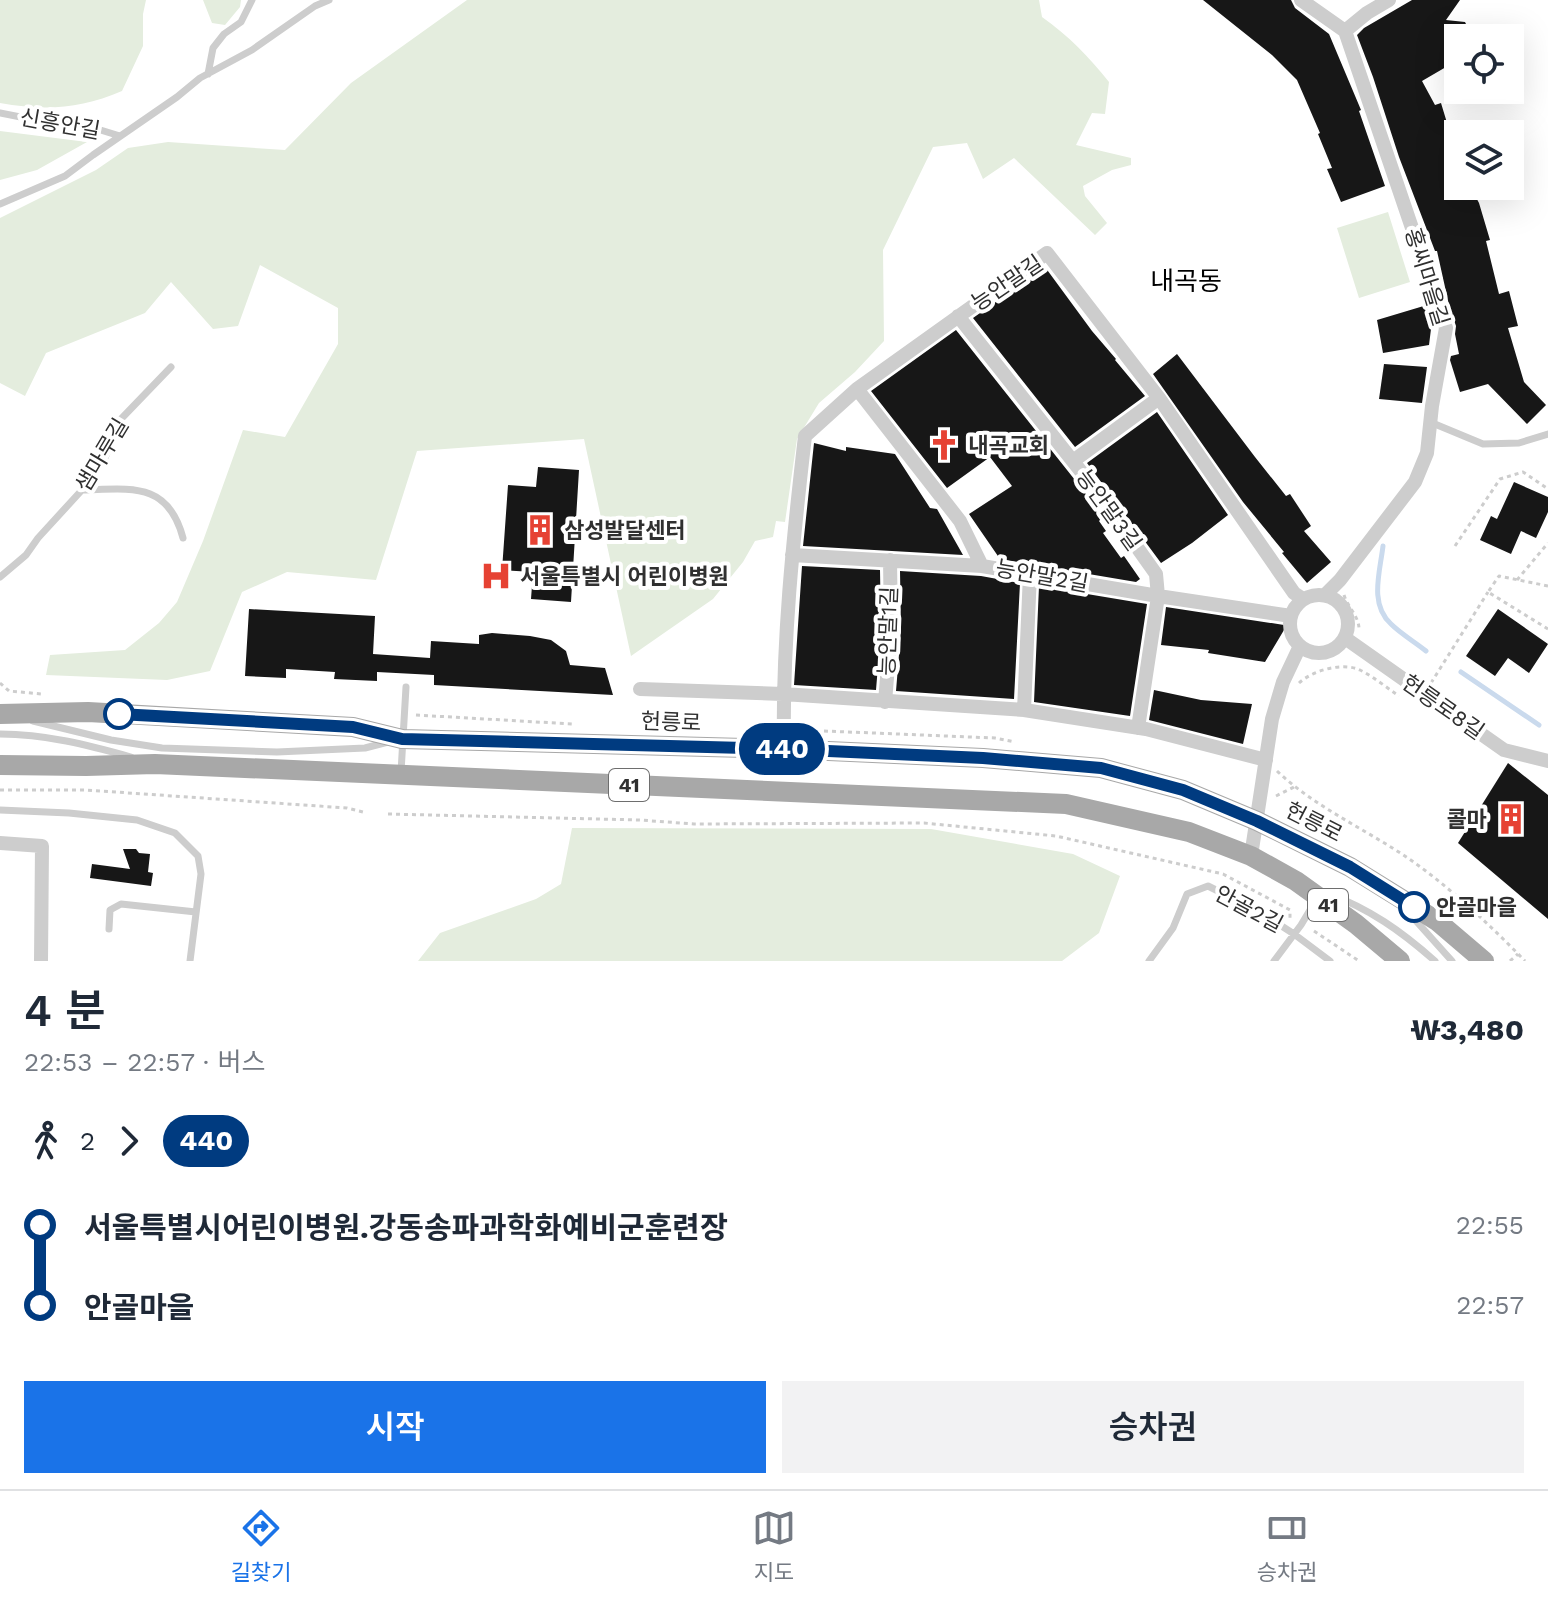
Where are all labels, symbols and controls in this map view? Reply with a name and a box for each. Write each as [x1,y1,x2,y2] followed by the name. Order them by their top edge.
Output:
[1444,24,1524,200] map controls
[1444,24,1524,104] button: locate
[18,105,102,143] street label: 신흥안길
[1444,120,1524,200] button: layers
[1400,225,1454,329] street label: 홍씨마을길
[966,250,1048,316] street label: 능안말길
[1150,266,1222,296] district label: 내곡동
[70,414,134,496] street label: 샘마루길
[927,428,961,462] church icon: 내곡교회
[968,433,1049,458] place label: 내곡교회
[1071,465,1147,555] street label: 능안말3길
[523,513,557,547] building icon: 삼성발달센터
[564,518,685,543] place label: 삼성발달센터
[994,556,1090,596] street label: 능안말2길
[479,559,513,593] hospital icon: 서울특별시 어린이병원
[520,564,729,589] place label: 서울특별시 어린이병원
[874,586,902,676] street label: 능안말1길
[1397,670,1489,744] street label: 헌릉로8길
[104,699,134,729] unlabelled marker
[640,708,702,736] street label: 헌릉로
[736,723,828,775] line badge: 440
[755,732,809,765] text: 440
[609,769,649,801] road number: 41
[1281,797,1347,847] street label: 헌릉로
[1494,802,1528,836] building icon: 콜마
[1447,807,1487,832] place label: 콜마
[1211,881,1287,937] street label: 안골2길
[1308,889,1348,921] road number: 41
[1399,892,1429,922] marker: 안골마을
[1436,895,1517,920] place label: 안골마을
[24,985,106,1037] text: 4 분
[1410,1012,1524,1047] text: ₩3,480
[24,1047,266,1077] text: 22:53 – 22:57 · 버스
[24,1119,68,1163] icon: walk
[107,1119,151,1163] icon: forward
[179,1124,233,1157] text: 440
[80,1126,95,1156] text: 2
[84,1210,728,1245] text: 서울특별시어린이병원.강동송파과학화예비군훈련장
[1456,1210,1524,1240] text: 22:55
[84,1290,194,1325] text: 안골마을
[1456,1290,1524,1320] text: 22:57
[24,1381,766,1473] button: 시작
[782,1381,1524,1473] button: 승차권
[230,1506,291,1586] tab: 길찾기
[752,1506,796,1586] tab: 지도
[1257,1506,1318,1586] tab: 승차권

